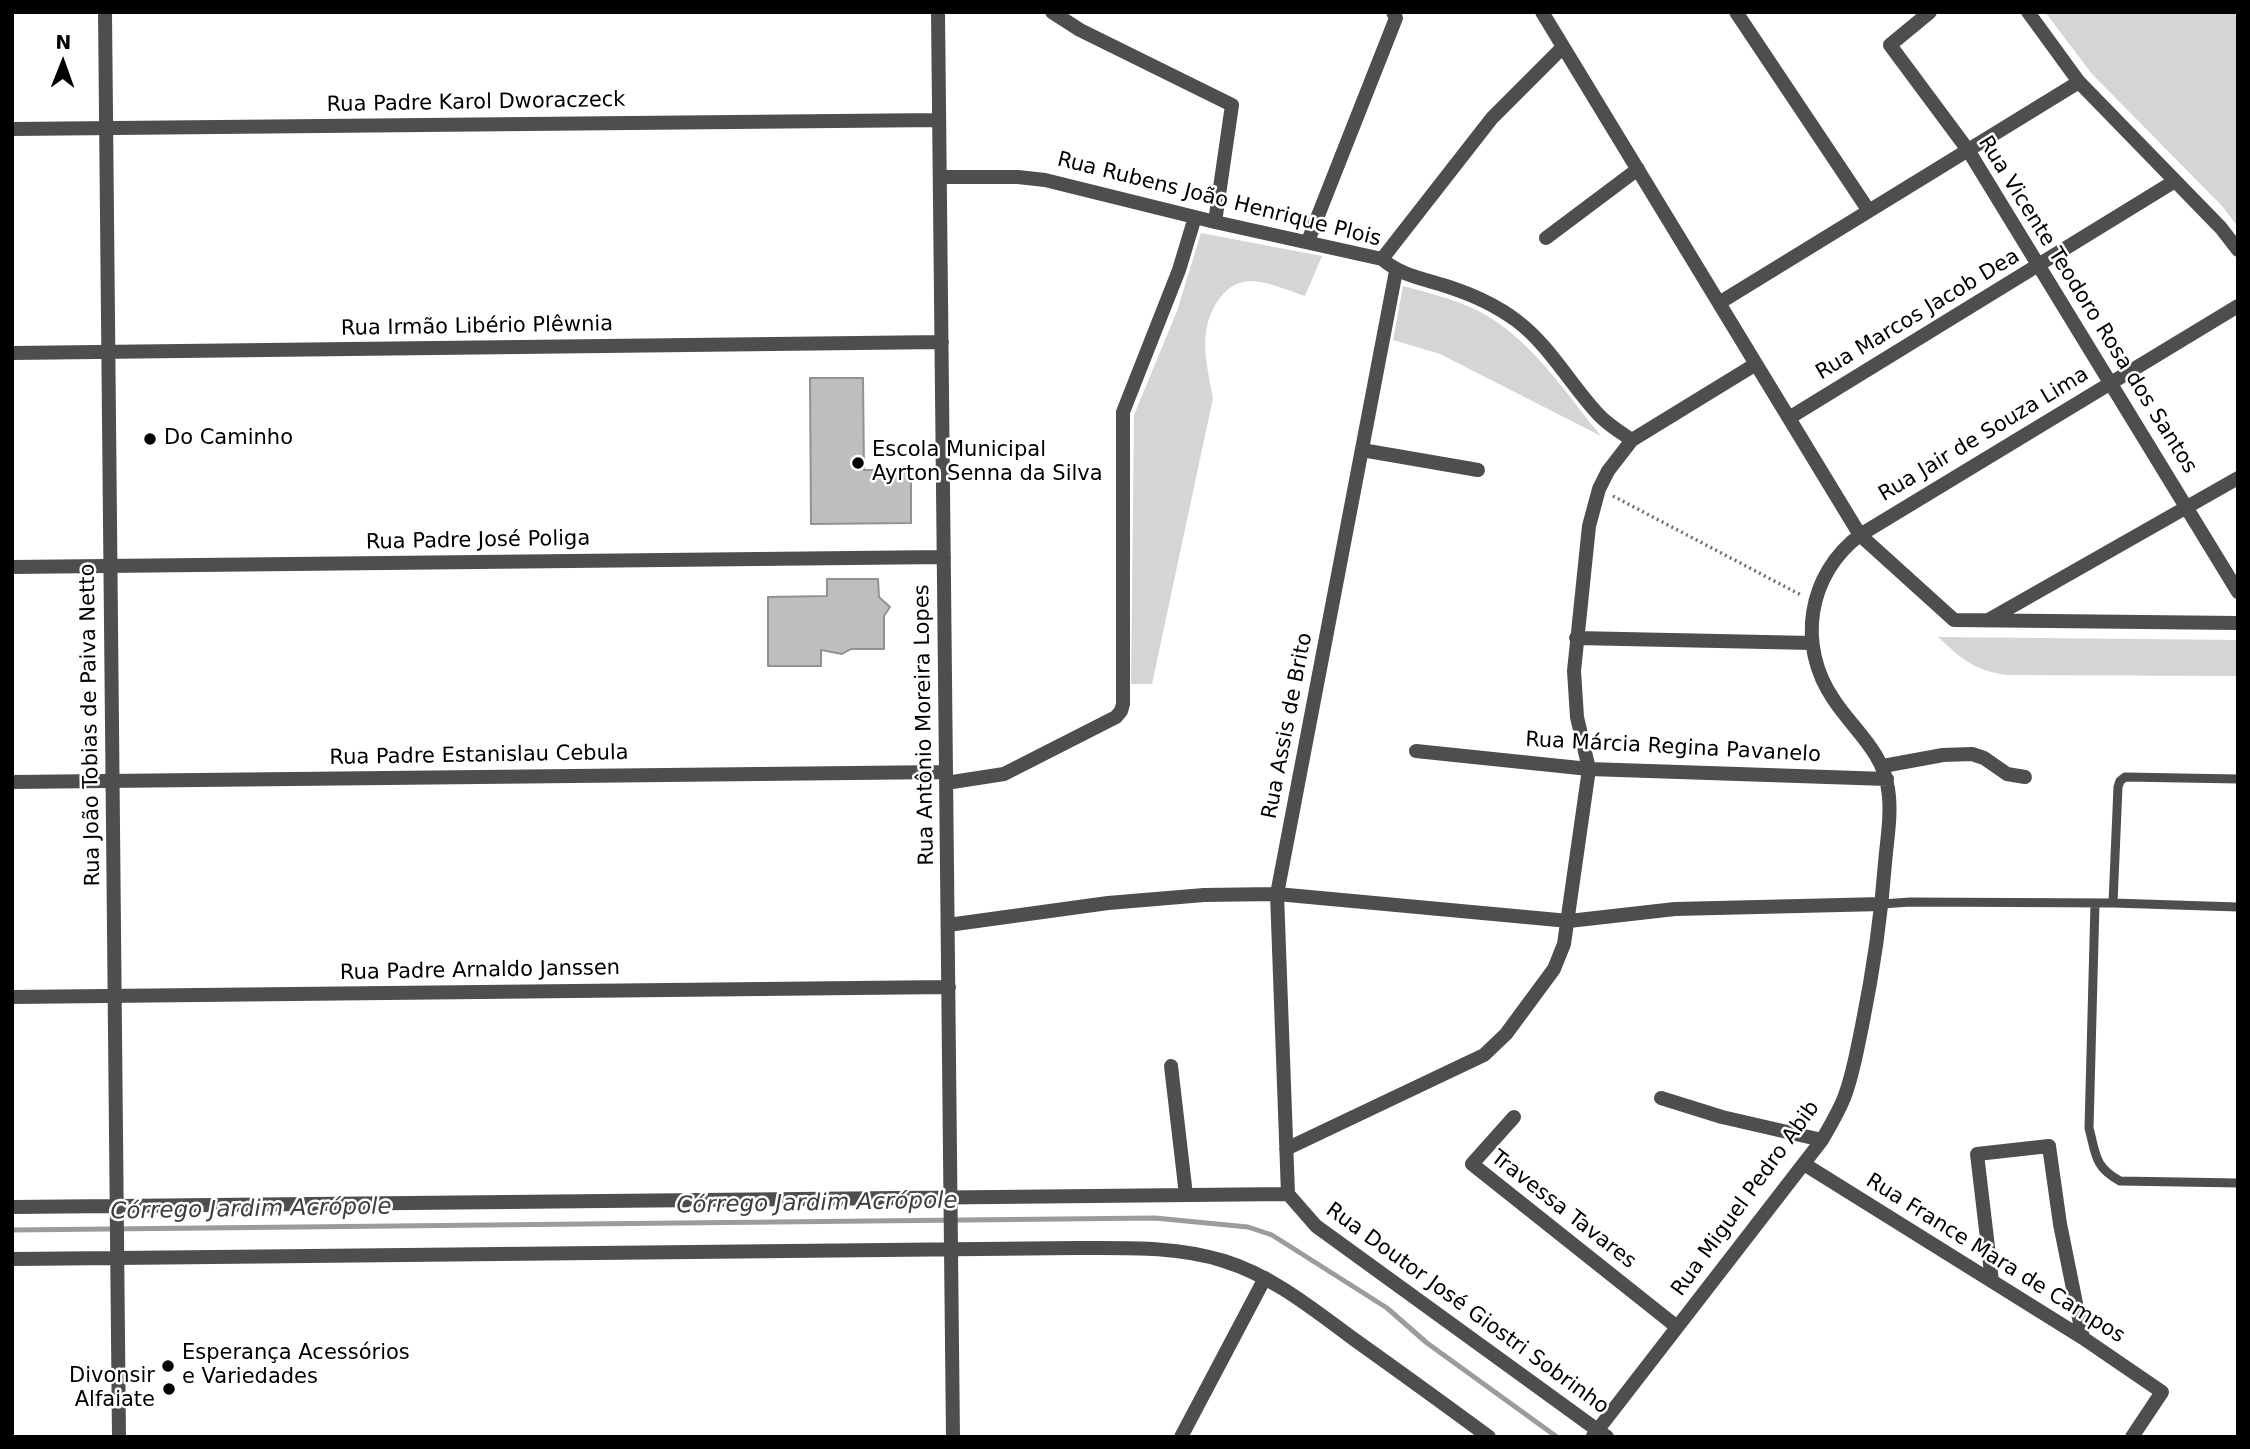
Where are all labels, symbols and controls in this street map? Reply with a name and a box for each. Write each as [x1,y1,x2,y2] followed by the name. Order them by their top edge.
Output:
[28,28,98,98] north arrow
[55,31,72,53] text: N
[326,88,626,118] street label: Rua Padre Karol Dworaczeck
[1972,132,2202,478] street label: Rua Vicente Teodoro Rosa dos Santos
[1054,148,1384,252] street label: Rua Rubens João Henrique Plois
[1812,244,2024,386] street label: Rua Marcos Jacob Dea
[341,312,613,342] street label: Rua Irmão Libério Plêwnia
[1874,362,2094,508] street label: Rua Jair de Souza Lima
[164,426,293,452] place label: Do Caminho
[142,431,158,447] marker: Do Caminho
[872,438,1103,488] place label: Escola Municipal Ayrton Senna da Silva
[850,455,866,471] marker: Escola Municipal Ayrton Senna da Silva
[366,526,590,556] street label: Rua Padre José Poliga
[76,563,106,887] street label: Rua João Tobias de Paiva Netto
[910,584,940,866] street label: Rua Antônio Moreira Lopes
[1258,631,1318,821] street label: Rua Assis de Brito
[1525,728,1821,768] street label: Rua Márcia Regina Pavanelo
[329,741,629,771] street label: Rua Padre Estanislau Cebula
[340,956,620,986] street label: Rua Padre Arnaldo Janssen
[1667,1096,1825,1302] street label: Rua Miguel Pedro Abib
[1485,1145,1641,1275] street label: Travessa Tavares
[1861,1169,2129,1349] street label: Rua France Mara de Campos
[676,1188,958,1220] water label: Córrego Jardim Acrópole
[110,1194,392,1226] water label: Córrego Jardim Acrópole
[1321,1198,1613,1420] street label: Rua Doutor José Giostri Sobrinho
[182,1341,410,1391] place label: Esperança Acessórios e Variedades
[160,1358,176,1374] marker: Esperança Acessórios e Variedades
[69,1364,155,1414] place label: Divonsir Alfaiate
[161,1381,177,1397] marker: Divonsir Alfaiate

